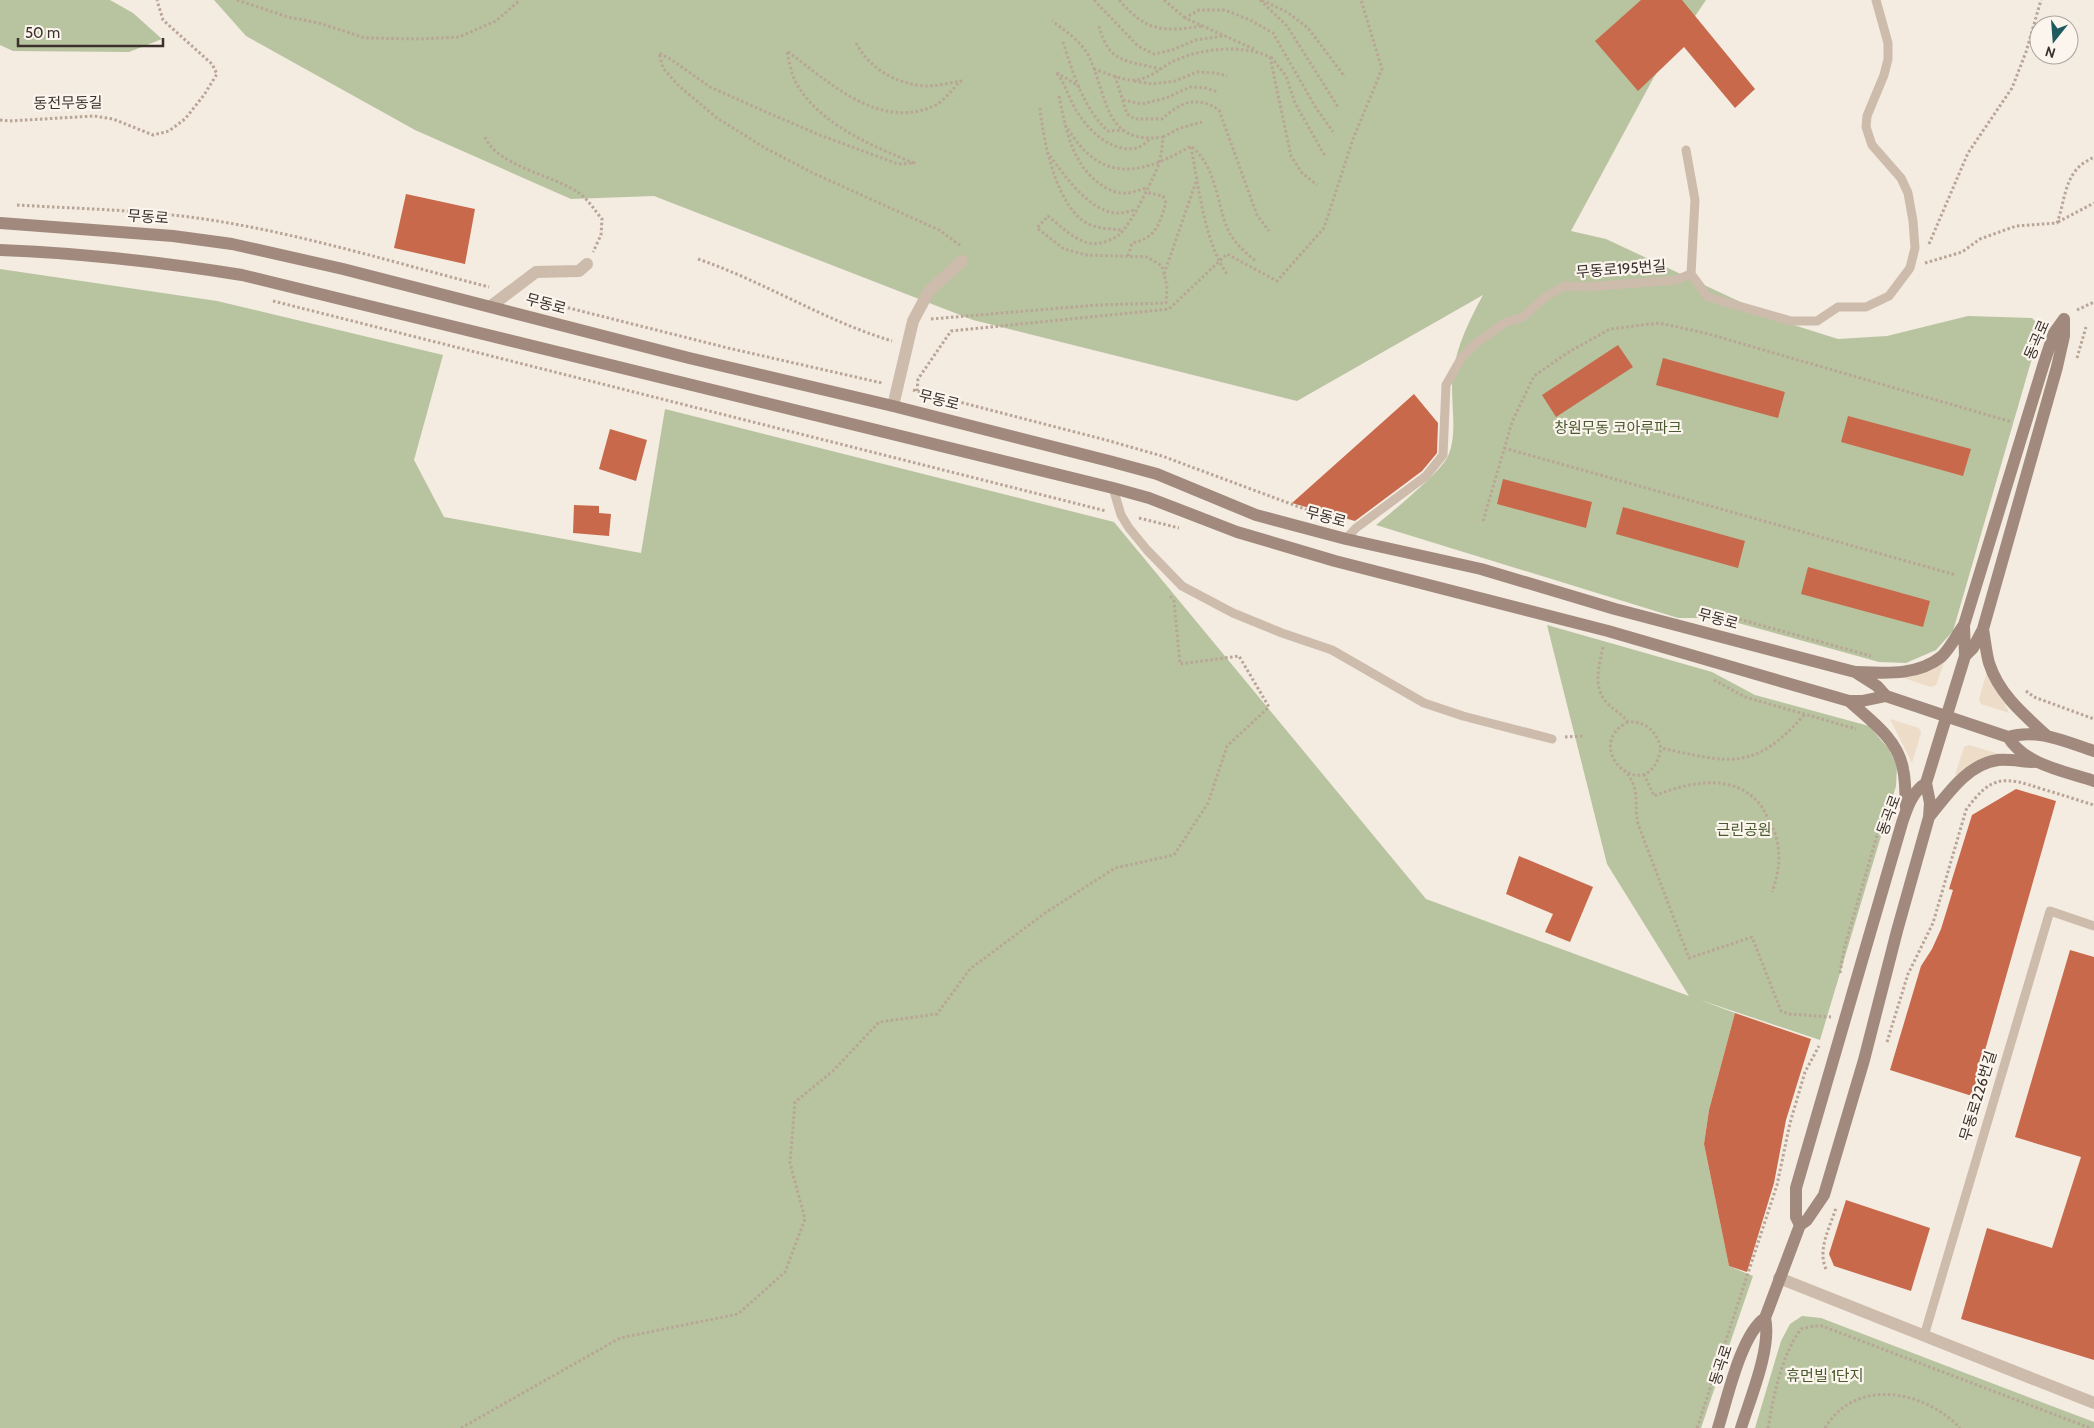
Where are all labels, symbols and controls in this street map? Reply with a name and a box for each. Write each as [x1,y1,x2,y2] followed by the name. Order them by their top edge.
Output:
[18,15,162,47] scale bar
[2029,15,2079,65] north arrow
[25,24,60,42] text: 50 m
[2043,42,2058,62] text: N
[33,93,103,113] street label: 동전무동길
[127,207,169,227] street label: 무동로
[1575,257,1667,281] street label: 무동로195번길
[524,290,568,318] street label: 무동로
[2021,317,2053,363] street label: 동곡로
[917,386,961,414] street label: 무동로
[1554,419,1682,437] park label: 창원무동 코아루파크
[1304,503,1348,531] street label: 무동로
[1696,605,1740,633] street label: 무동로
[1873,792,1905,838] street label: 동곡로
[1716,821,1772,839] park label: 근린공원
[1956,1049,2000,1143] street label: 무동로226번길
[1706,1343,1736,1387] street label: 동곡로
[1786,1367,1864,1385] park label: 휴먼빌 1단지

